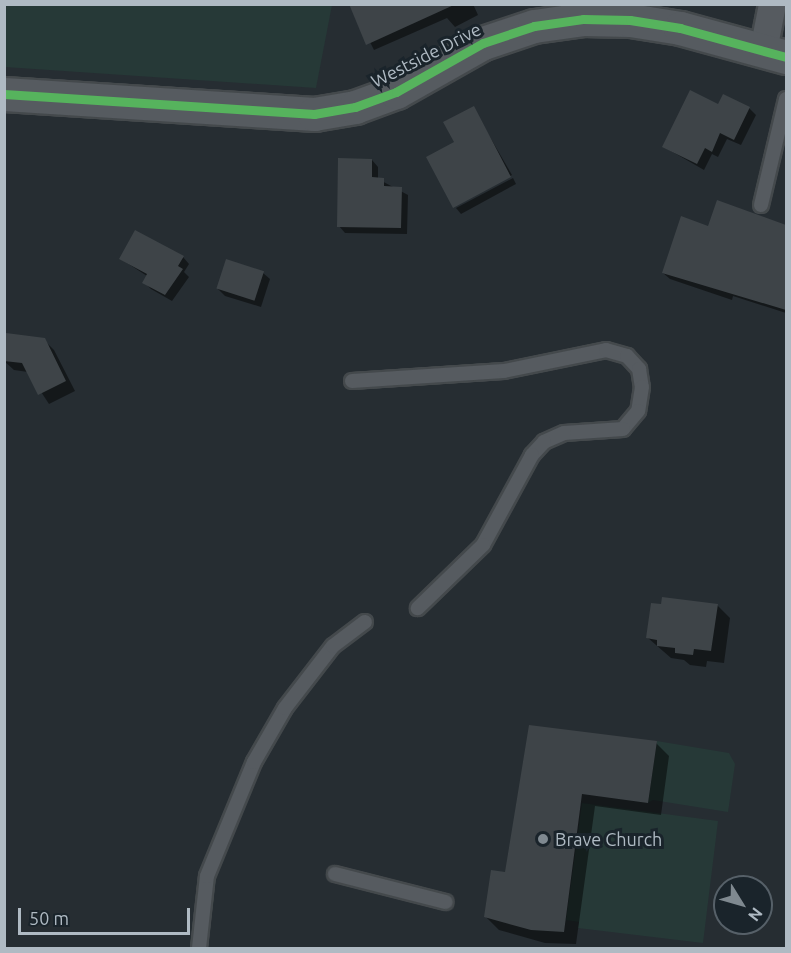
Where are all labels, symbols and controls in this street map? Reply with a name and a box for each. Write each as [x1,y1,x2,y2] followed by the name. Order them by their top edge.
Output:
[367,18,485,92] street label: Westside Drive
[555,828,662,850] place label: Brave Church
[536,832,550,846] marker: Brave Church
[713,875,773,935] north arrow
[21,896,194,934] scale bar
[745,904,767,925] text: N
[29,908,69,928] text: 50 m

